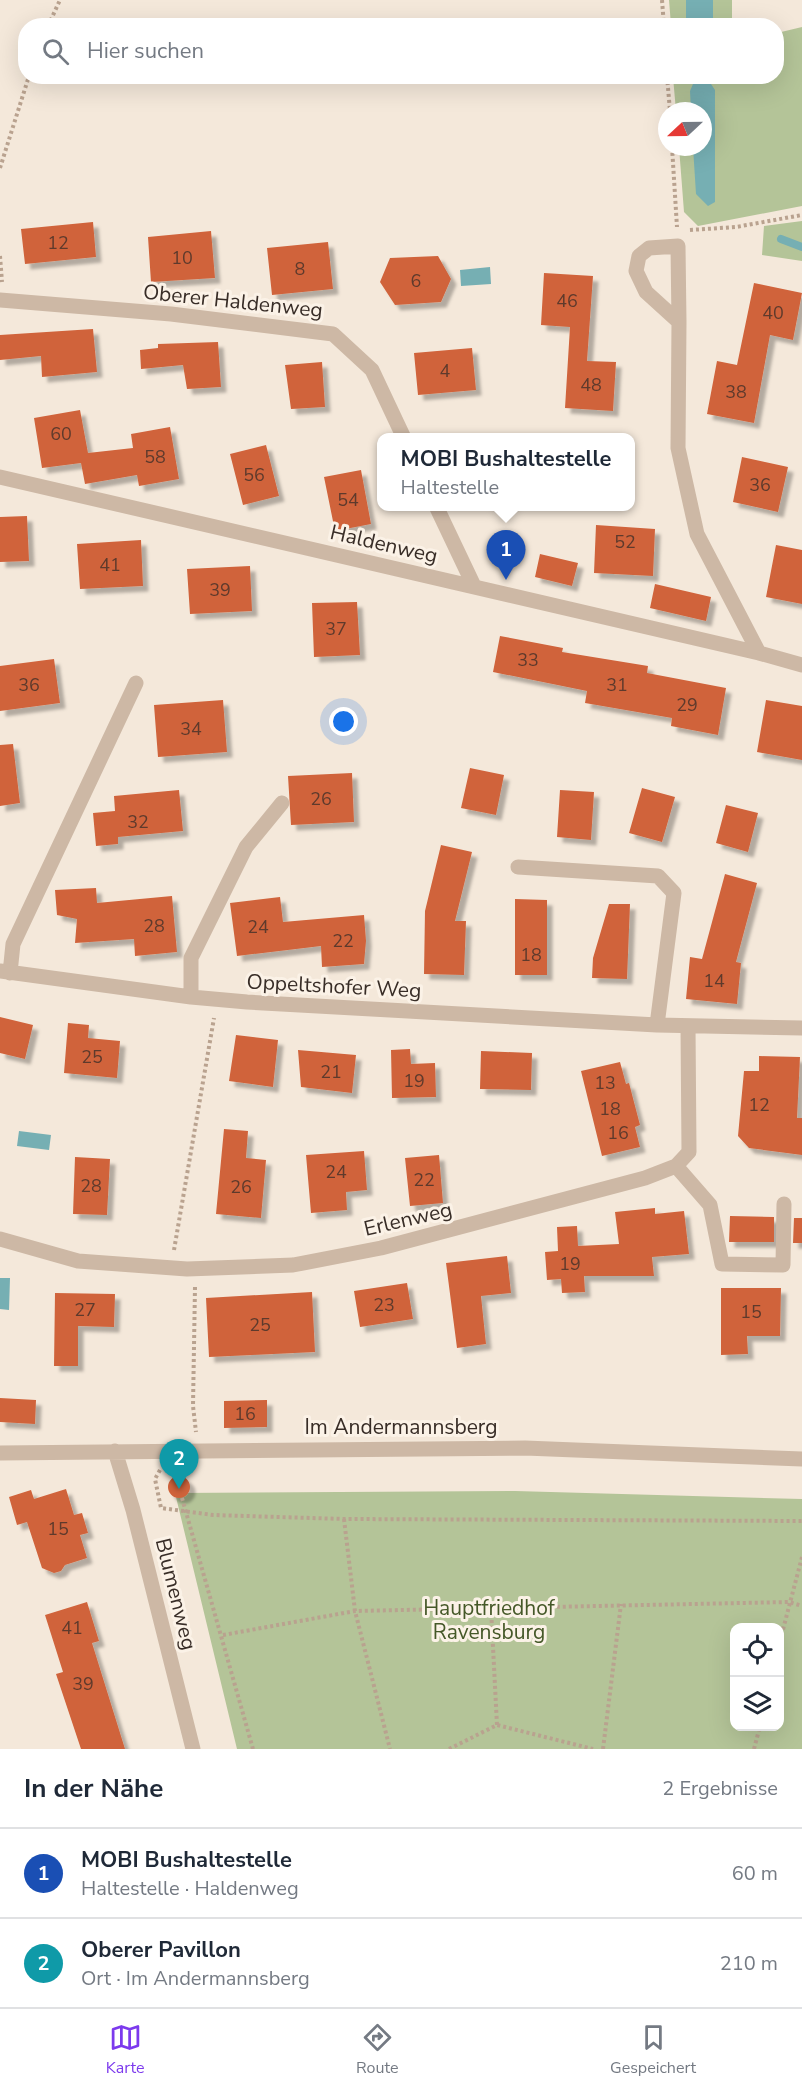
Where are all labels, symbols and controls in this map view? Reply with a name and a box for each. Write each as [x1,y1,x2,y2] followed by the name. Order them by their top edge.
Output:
[18,18,784,84] search box
[39,35,72,68] icon: search
[87,36,204,66] text: Hier suchen
[658,102,712,156] north arrow
[47,231,69,255] house number: 12
[171,246,193,270] house number: 10
[295,257,305,281] house number: 8
[411,269,421,293] house number: 6
[142,278,324,324] street label: Oberer Haldenweg
[556,289,578,313] house number: 46
[762,301,784,325] house number: 40
[440,359,451,383] house number: 4
[580,373,602,397] house number: 48
[725,380,747,404] house number: 38
[50,422,72,446] house number: 60
[377,433,635,511] popup
[401,444,611,474] text: MOBI Bushaltestelle
[144,445,166,469] house number: 58
[243,463,265,487] house number: 56
[749,473,771,497] house number: 36
[401,474,499,501] text: Haltestelle
[337,488,359,512] house number: 54
[328,518,440,570] street label: Haldenweg
[486,530,526,580] pin: 1
[614,530,636,554] house number: 52
[99,553,121,577] house number: 41
[209,578,231,602] house number: 39
[325,617,347,641] house number: 37
[517,648,539,672] house number: 33
[18,673,40,697] house number: 36
[606,673,628,697] house number: 31
[676,693,698,717] house number: 29
[329,707,358,736] your location
[180,717,202,741] house number: 34
[310,787,332,811] house number: 26
[127,810,149,834] house number: 32
[143,914,165,938] house number: 28
[247,915,269,939] house number: 24
[332,929,354,953] house number: 22
[520,943,542,967] house number: 18
[246,967,422,1005] street label: Oppeltshofer Weg
[703,969,725,993] house number: 14
[81,1045,103,1069] house number: 25
[320,1060,342,1084] house number: 21
[403,1069,425,1093] house number: 19
[594,1071,616,1095] house number: 13
[748,1093,770,1117] house number: 12
[599,1097,621,1121] house number: 18
[607,1121,629,1145] house number: 16
[325,1160,347,1184] house number: 24
[413,1168,435,1192] house number: 22
[80,1174,102,1198] house number: 28
[230,1175,252,1199] house number: 26
[361,1195,455,1243] street label: Erlenweg
[559,1252,581,1276] house number: 19
[373,1293,395,1317] house number: 23
[74,1298,96,1322] house number: 27
[740,1300,762,1324] house number: 15
[249,1313,271,1337] house number: 25
[234,1402,256,1426] house number: 16
[304,1413,498,1441] street label: Im Andermannsberg
[160,1440,198,1489] pin: 2
[47,1517,69,1541] house number: 15
[149,1535,203,1653] street label: Blumenweg
[423,1594,556,1646] park label: Hauptfriedhof Ravensburg
[61,1616,83,1640] house number: 41
[730,1623,784,1731] map controls
[730,1623,784,1677] button: locate
[72,1672,94,1696] house number: 39
[730,1677,784,1731] button: layers
[24,1771,163,1806] text: In der Nähe
[662,1775,778,1802] text: 2 Ergebnisse
[81,1845,292,1875] text: MOBI Bushaltestelle
[38,1860,50,1887] text: 1
[732,1860,778,1887] text: 60 m
[81,1875,299,1902] text: Haltestelle · Haldenweg
[81,1935,241,1965] text: Oberer Pavillon
[38,1950,50,1977] text: 2
[720,1950,778,1977] text: 210 m
[81,1965,310,1992] text: Ort · Im Andermannsberg
[106,2021,144,2079] tab: Karte
[356,2021,398,2079] tab: Route
[610,2021,696,2079] tab: Gespeichert

